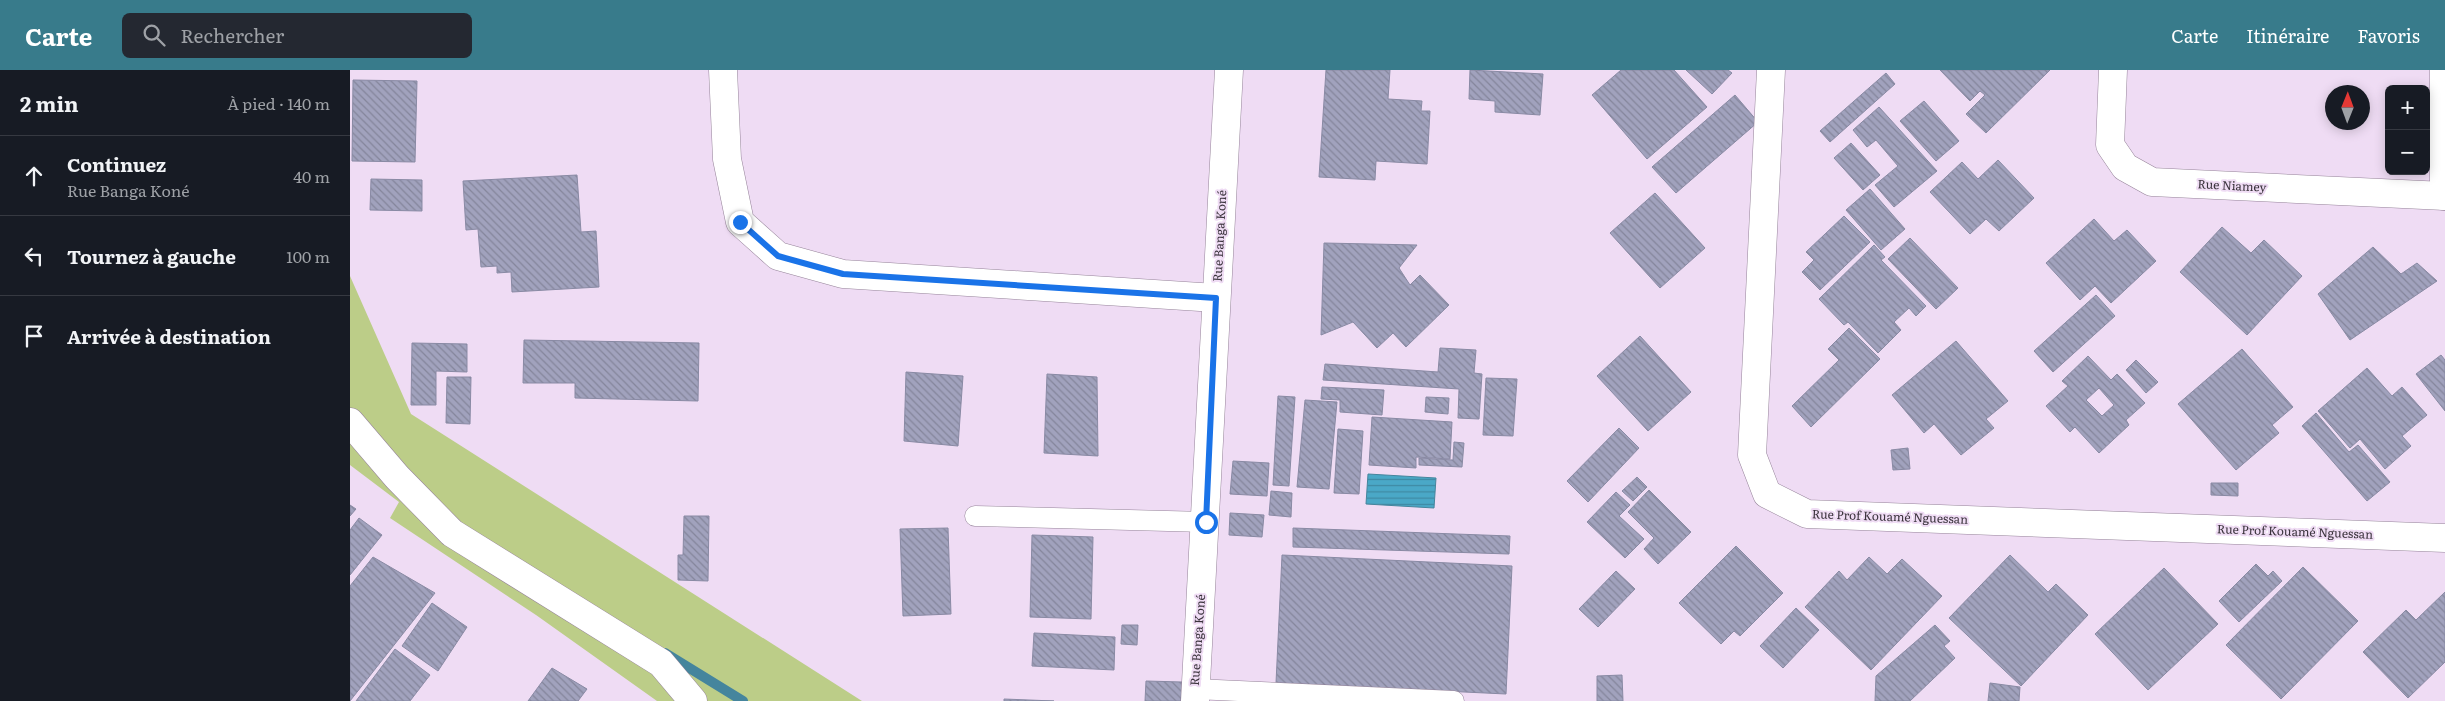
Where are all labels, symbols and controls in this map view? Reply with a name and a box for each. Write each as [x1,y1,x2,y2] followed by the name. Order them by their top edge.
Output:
[122,13,472,58] search box
[25,18,92,53] text: Carte
[140,21,168,49] icon: search
[180,21,284,49] text: Rechercher
[2171,22,2218,49] text: Carte
[2246,22,2329,49] text: Itinéraire
[2357,22,2420,49] text: Favoris
[2325,85,2370,130] north arrow
[2385,85,2430,175] map controls
[2385,85,2430,130] button: +
[20,87,79,118] text: 2 min
[227,91,330,115] text: À pied · 140 m
[2385,130,2430,175] button: −
[67,150,166,178] text: Continuez
[20,162,48,190] icon: ahead
[293,164,330,188] text: 40 m
[2197,174,2267,196] street label: Rue Niamey
[67,178,190,202] text: Rue Banga Koné
[1208,190,1230,282] street label: Rue Banga Koné
[729,211,752,234] route end
[20,242,48,270] icon: left
[67,242,236,270] text: Tournez à gauche
[286,244,330,268] text: 100 m
[20,322,48,350] icon: arrive
[67,322,271,350] text: Arrivée à destination
[1812,504,1968,528] street label: Rue Prof Kouamé Nguessan
[1195,511,1218,534] route start
[2217,519,2373,543] street label: Rue Prof Kouamé Nguessan
[1185,593,1209,686] street label: Rue Banga Koné

